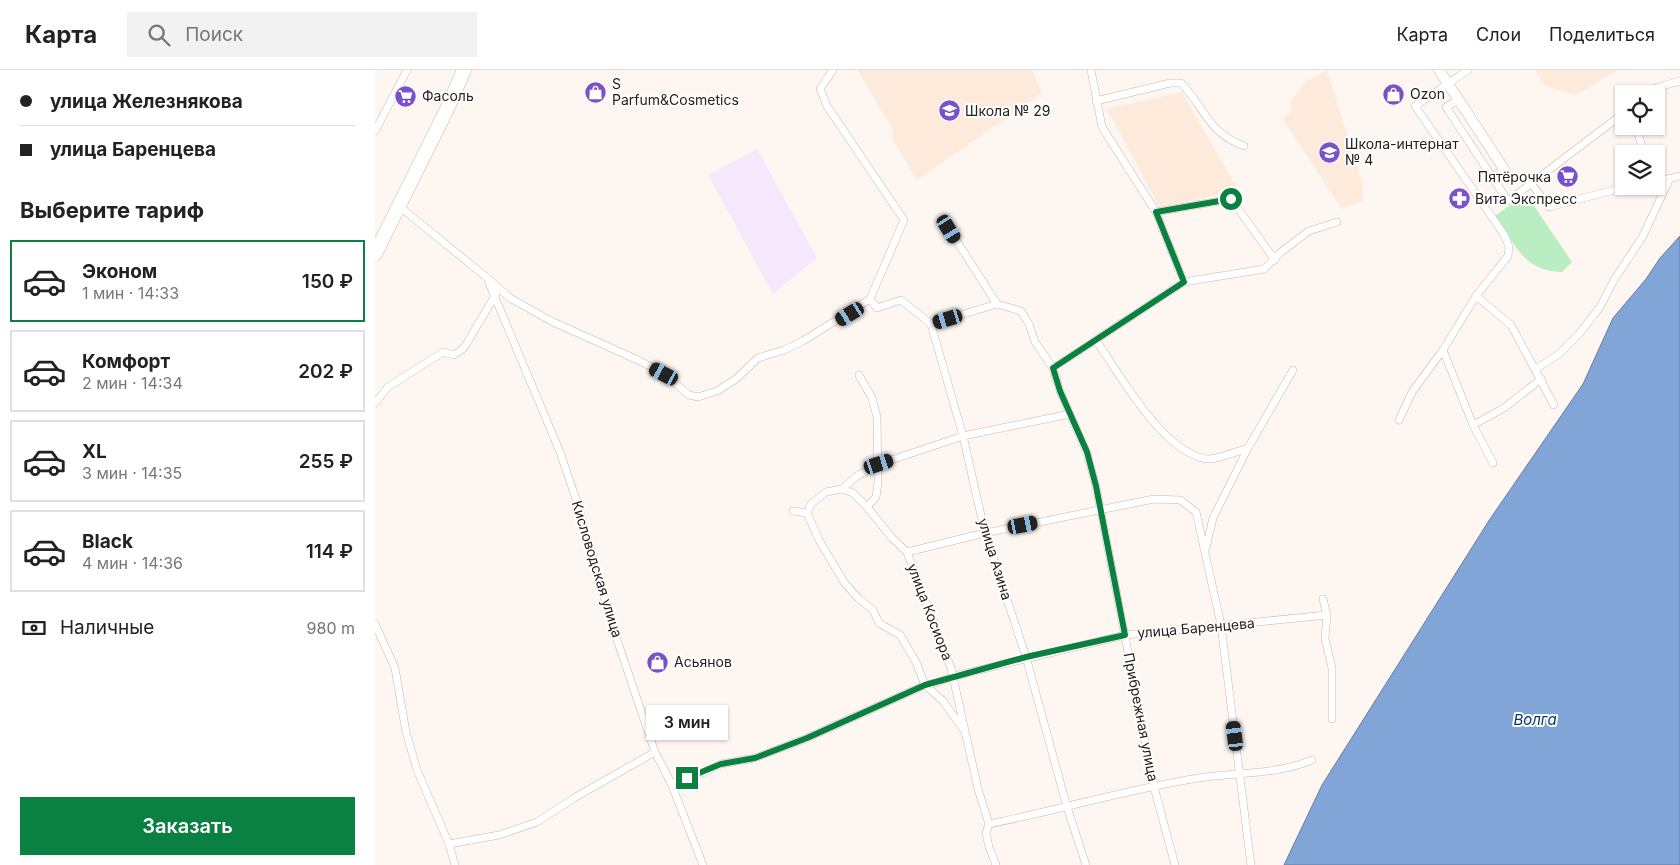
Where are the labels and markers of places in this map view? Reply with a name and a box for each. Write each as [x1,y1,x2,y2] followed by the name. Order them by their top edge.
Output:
[612,75,739,108] place label: S Parfum&Cosmetics
[584,80,608,104] shop icon: S Parfum&Cosmetics
[1382,82,1406,106] shop icon: Ozon
[394,84,418,108] supermarket icon: Фасоль
[1410,85,1445,102] place label: Ozon
[422,87,474,104] place label: Фасоль
[937,99,961,123] school or university icon: Школа № 29
[965,102,1050,119] place label: Школа № 29
[1345,135,1459,168] place label: Школа-интернат № 4
[1317,140,1341,164] school or university icon: Школа-интернат № 4
[1555,165,1579,189] supermarket icon: Пятёрочка
[1478,168,1551,185] place label: Пятёрочка
[1447,187,1471,211] pharmacy icon: Вита Экспресс
[1475,190,1577,207] place label: Вита Экспресс
[646,650,670,674] shop icon: Асьянов
[674,653,732,670] place label: Асьянов

